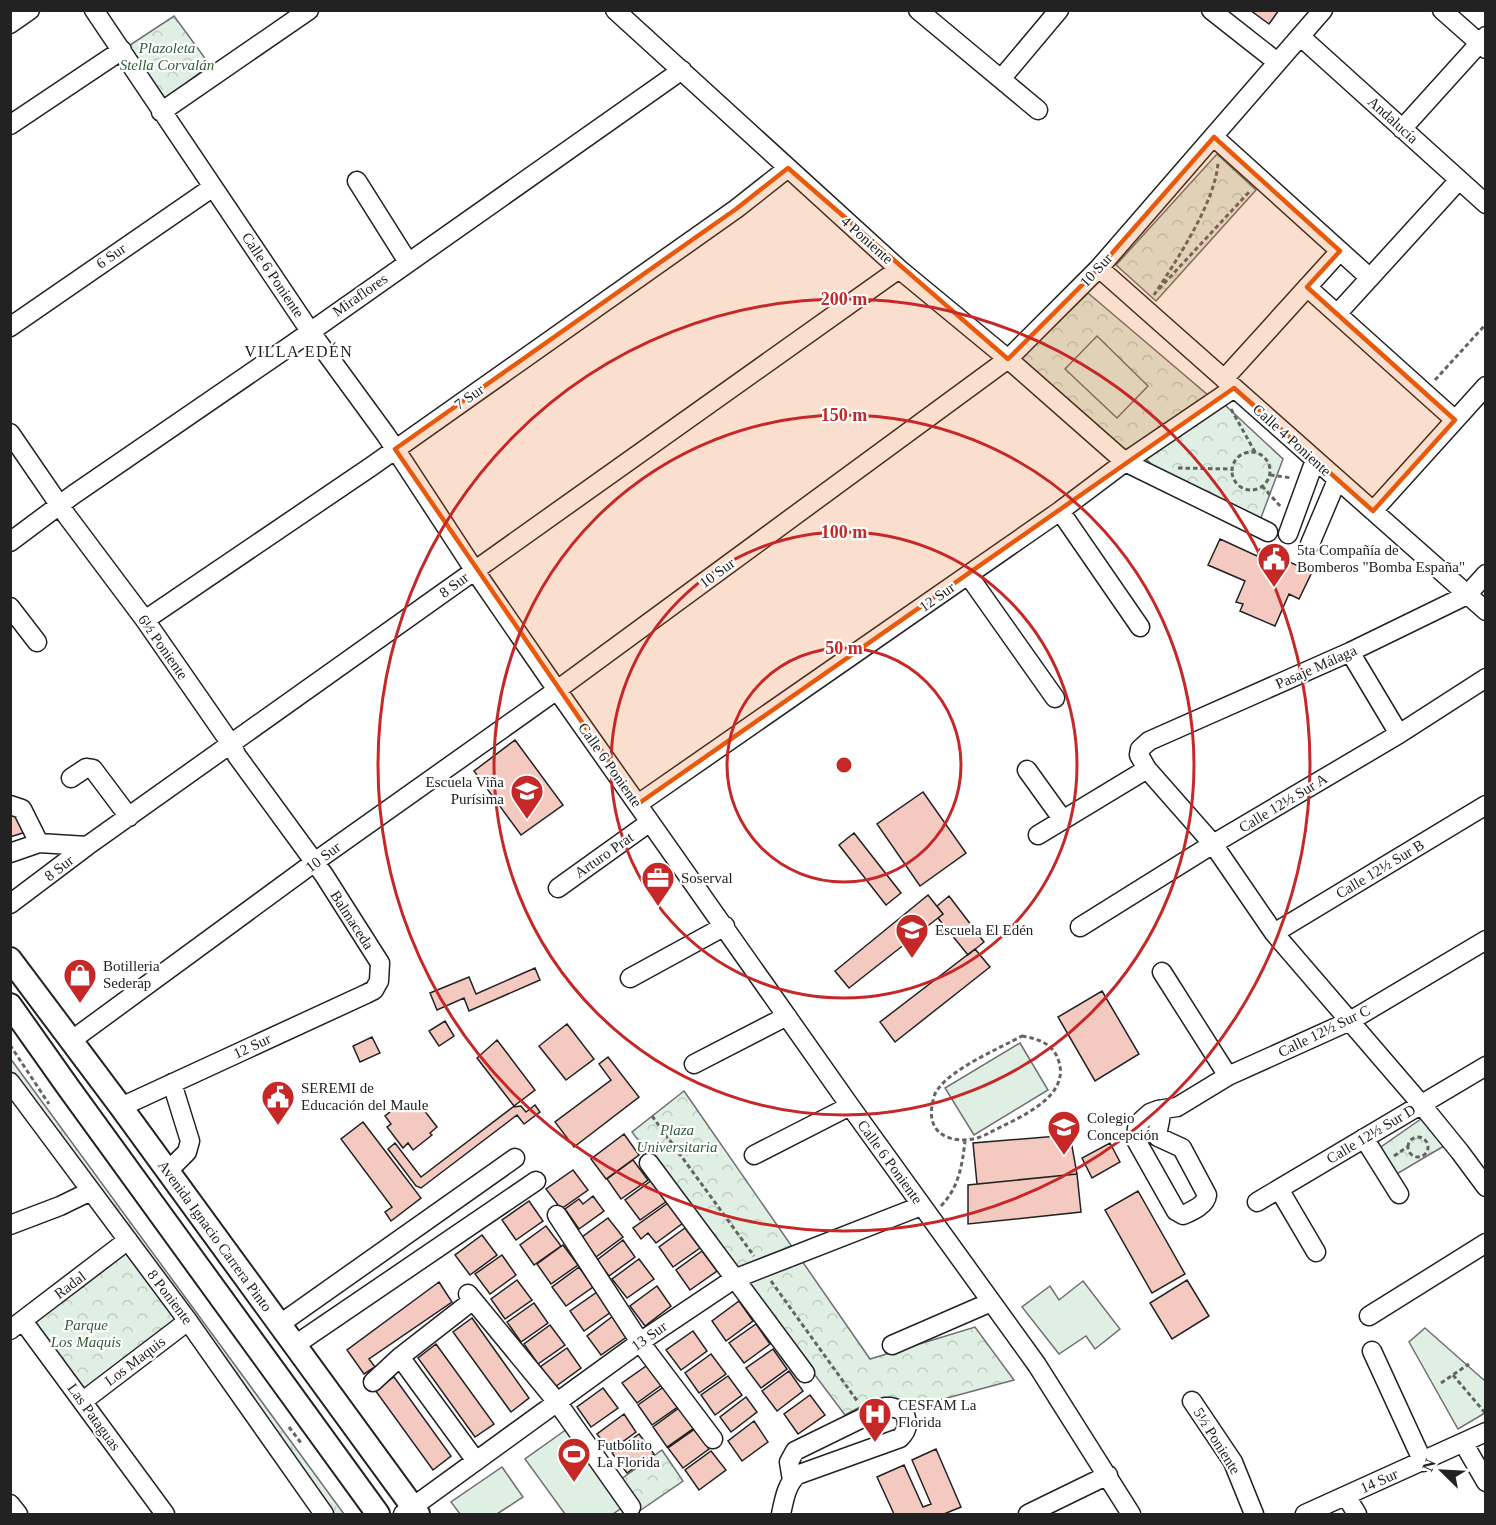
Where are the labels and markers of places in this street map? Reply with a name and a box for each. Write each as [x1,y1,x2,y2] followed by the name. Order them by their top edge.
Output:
[1256,541,1292,588] public building icon: 5ta Compañía de Bomberos "Bomba España"
[1297,542,1465,575] place label: 5ta Compañía de Bomberos "Bomba España"
[834,755,854,775] centre of rings
[509,773,545,820] school or university icon: Escuela Viña Purísima
[426,774,504,807] place label: Escuela Viña Purísima
[640,860,676,907] office icon: Soserval
[681,870,733,886] place label: Soserval
[894,912,930,959] school or university icon: Escuela El Edén
[935,922,1034,938] place label: Escuela El Edén
[62,957,98,1004] shop icon: Botilleria Sederap
[103,958,160,991] place label: Botilleria Sederap
[260,1079,296,1126] public building icon: SEREMI de Educación del Maule
[301,1080,429,1113] place label: SEREMI de Educación del Maule
[1046,1109,1082,1156] school or university icon: Colegio Concepción
[1087,1110,1159,1143] place label: Colegio Concepción
[857,1396,893,1443] hospital icon: CESFAM La Florida
[898,1397,977,1430] place label: CESFAM La Florida
[556,1436,592,1483] sports icon: Futbolito La Florida
[597,1437,660,1470] place label: Futbolito La Florida

